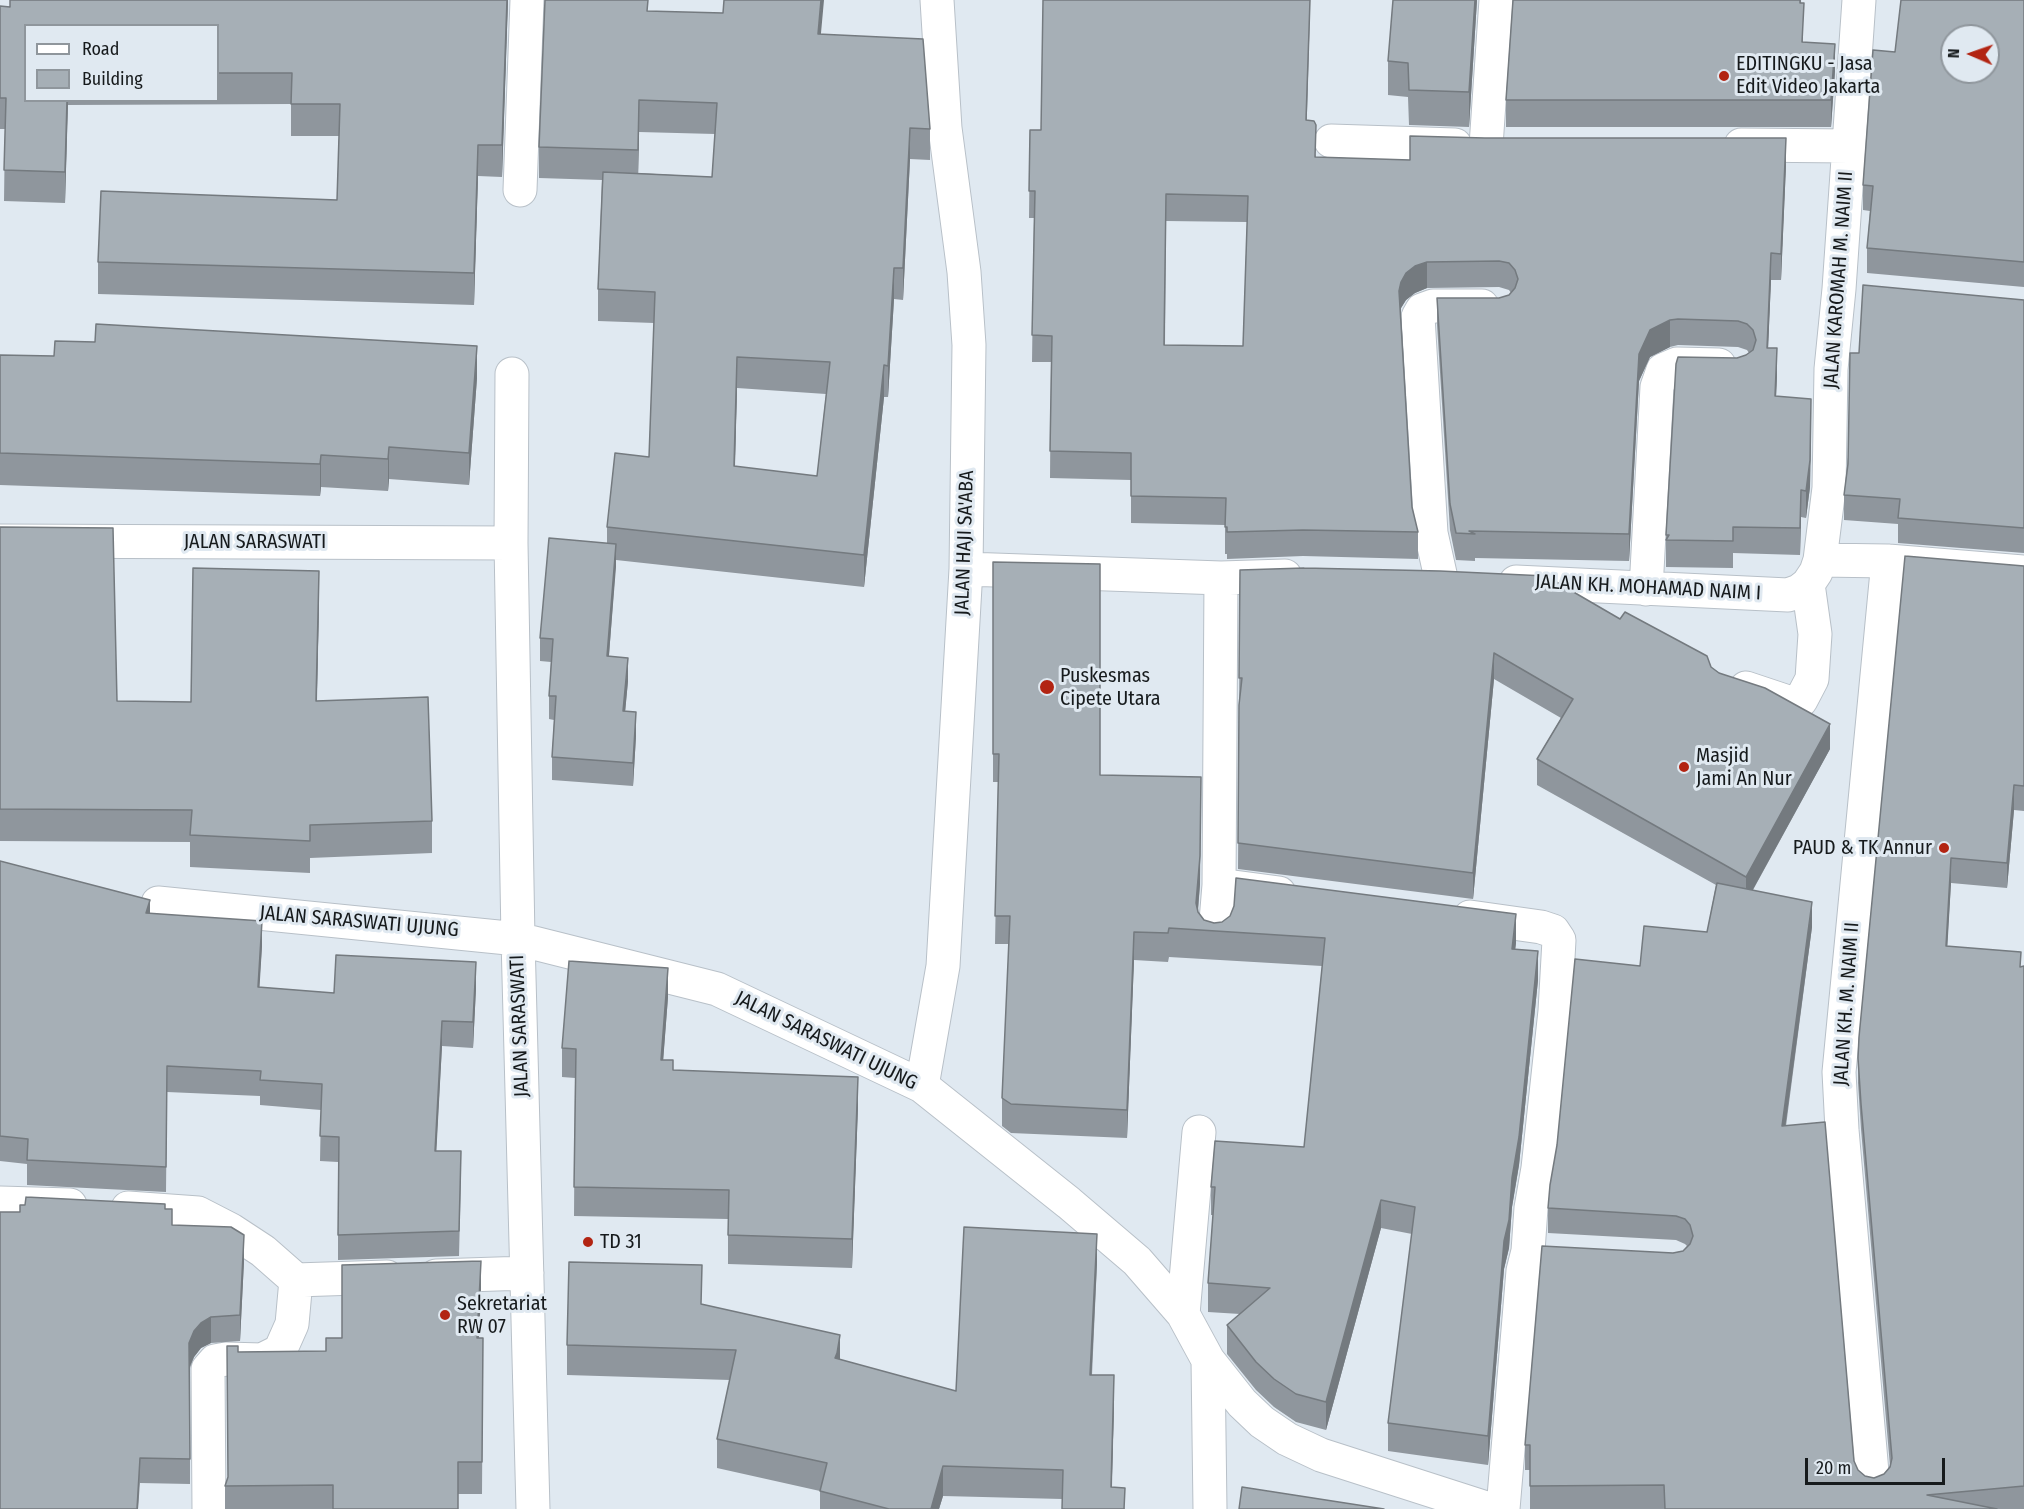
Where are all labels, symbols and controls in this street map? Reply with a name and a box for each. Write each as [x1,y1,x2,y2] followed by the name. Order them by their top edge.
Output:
[24,24,219,102] legend
[1940,24,2000,84] north arrow
[82,38,119,60] text: Road
[1944,48,1963,59] text: N
[1736,52,1880,99] place label: EDITINGKU - Jasa Edit Video Jakarta
[82,68,143,90] text: Building
[1717,69,1731,83] marker: EDITINGKU - Jasa Edit Video Jakarta
[1819,170,1859,390] street label: JALAN KAROMAH M. NAIM II
[950,470,980,616] street label: JALAN HAJI SA'ABA
[184,530,326,554] street label: JALAN SARASWATI
[1534,570,1762,606] street label: JALAN KH. MOHAMAD NAIM I
[1060,664,1161,711] place label: Puskesmas Cipete Utara
[1038,678,1056,696] marker: Puskesmas Cipete Utara
[1696,744,1792,791] place label: Masjid Jami An Nur
[1677,760,1691,774] marker: Masjid Jami An Nur
[1793,836,1932,860] place label: PAUD & TK Annur
[1937,841,1951,855] marker: PAUD & TK Annur
[258,901,460,943] street label: JALAN SARASWATI UJUNG
[1829,921,1865,1087] street label: JALAN KH. M. NAIM II
[506,954,534,1098] street label: JALAN SARASWATI
[731,986,921,1096] street label: JALAN SARASWATI UJUNG
[600,1230,642,1254] place label: TD 31
[581,1235,595,1249] marker: TD 31
[457,1292,547,1339] place label: Sekretariat RW 07
[438,1308,452,1322] marker: Sekretariat RW 07
[1808,1446,1948,1484] scale bar
[1816,1457,1851,1479] text: 20 m

